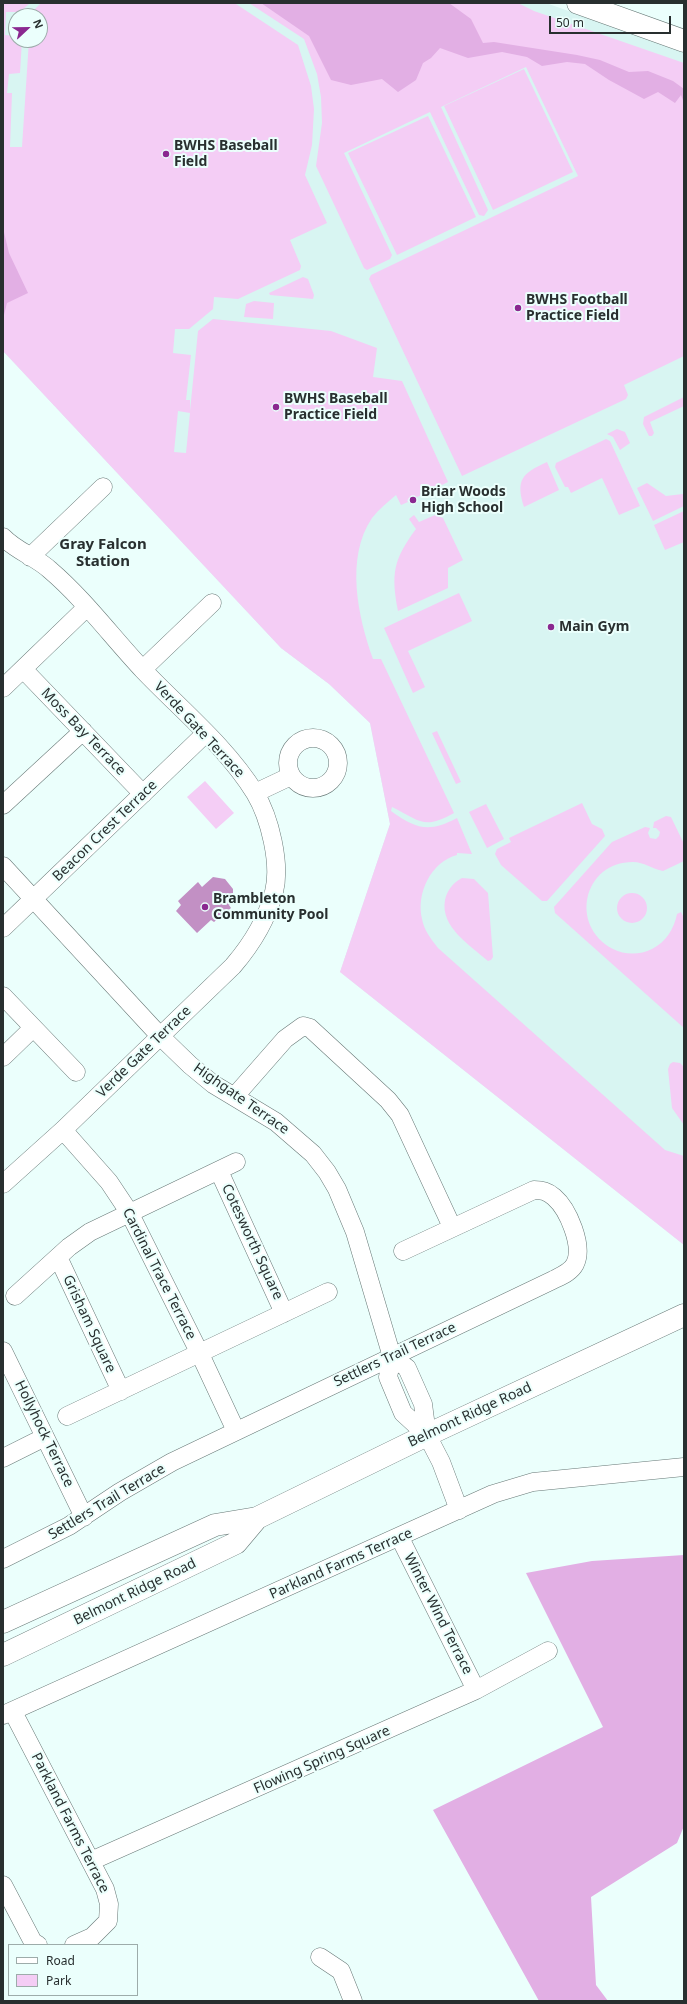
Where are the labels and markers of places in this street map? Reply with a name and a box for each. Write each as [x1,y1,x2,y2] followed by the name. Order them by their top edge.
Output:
[174,138,278,170] place label: BWHS Baseball Field
[161,149,171,159] marker: BWHS Baseball Field
[526,292,628,324] place label: BWHS Football Practice Field
[513,303,523,313] marker: BWHS Football Practice Field
[284,391,388,424] place label: BWHS Baseball Practice Field
[271,402,281,412] marker: BWHS Baseball Practice Field
[421,484,506,516] place label: Briar Woods High School
[408,495,418,505] marker: Briar Woods High School
[559,619,629,635] place label: Main Gym
[546,622,556,632] marker: Main Gym
[213,891,328,924] place label: Brambleton Community Pool
[200,902,210,912] marker: Brambleton Community Pool

